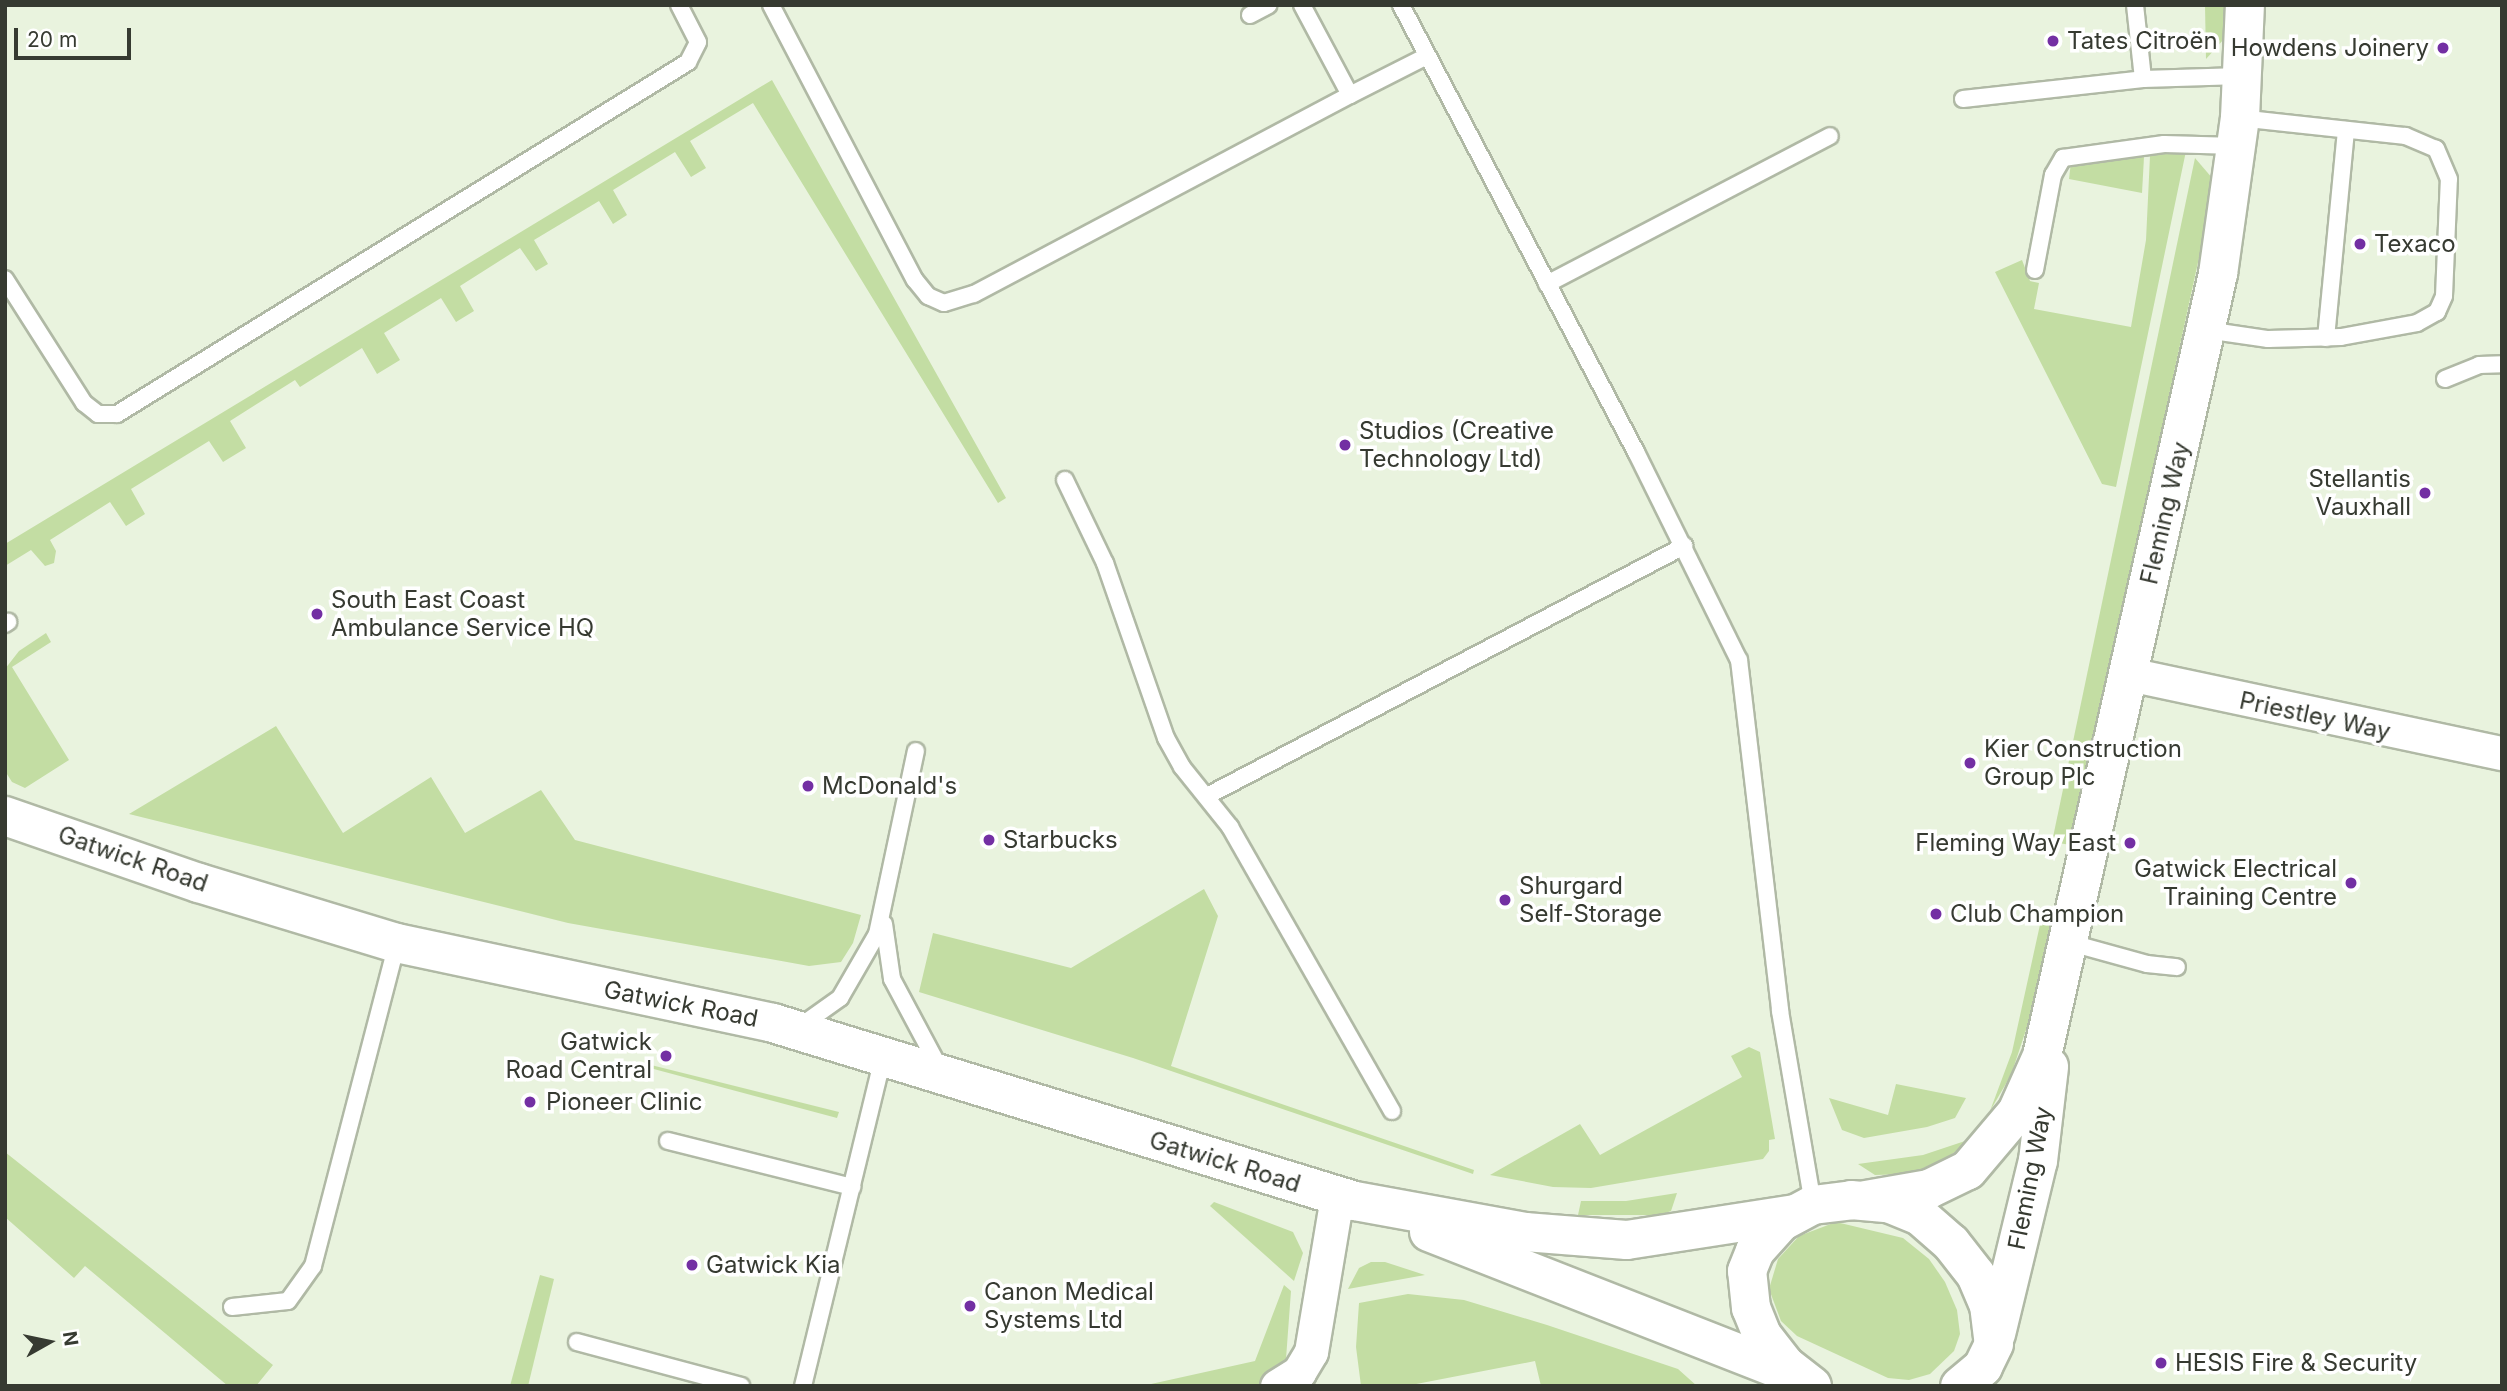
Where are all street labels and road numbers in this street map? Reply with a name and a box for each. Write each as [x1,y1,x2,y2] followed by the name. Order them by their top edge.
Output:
[2135,439,2195,587] street label: Fleming Way
[2237,686,2393,746] street label: Priestley Way
[54,820,212,898] street label: Gatwick Road
[601,975,761,1033] street label: Gatwick Road
[2002,1104,2058,1252] street label: Fleming Way
[1146,1125,1304,1199] street label: Gatwick Road

